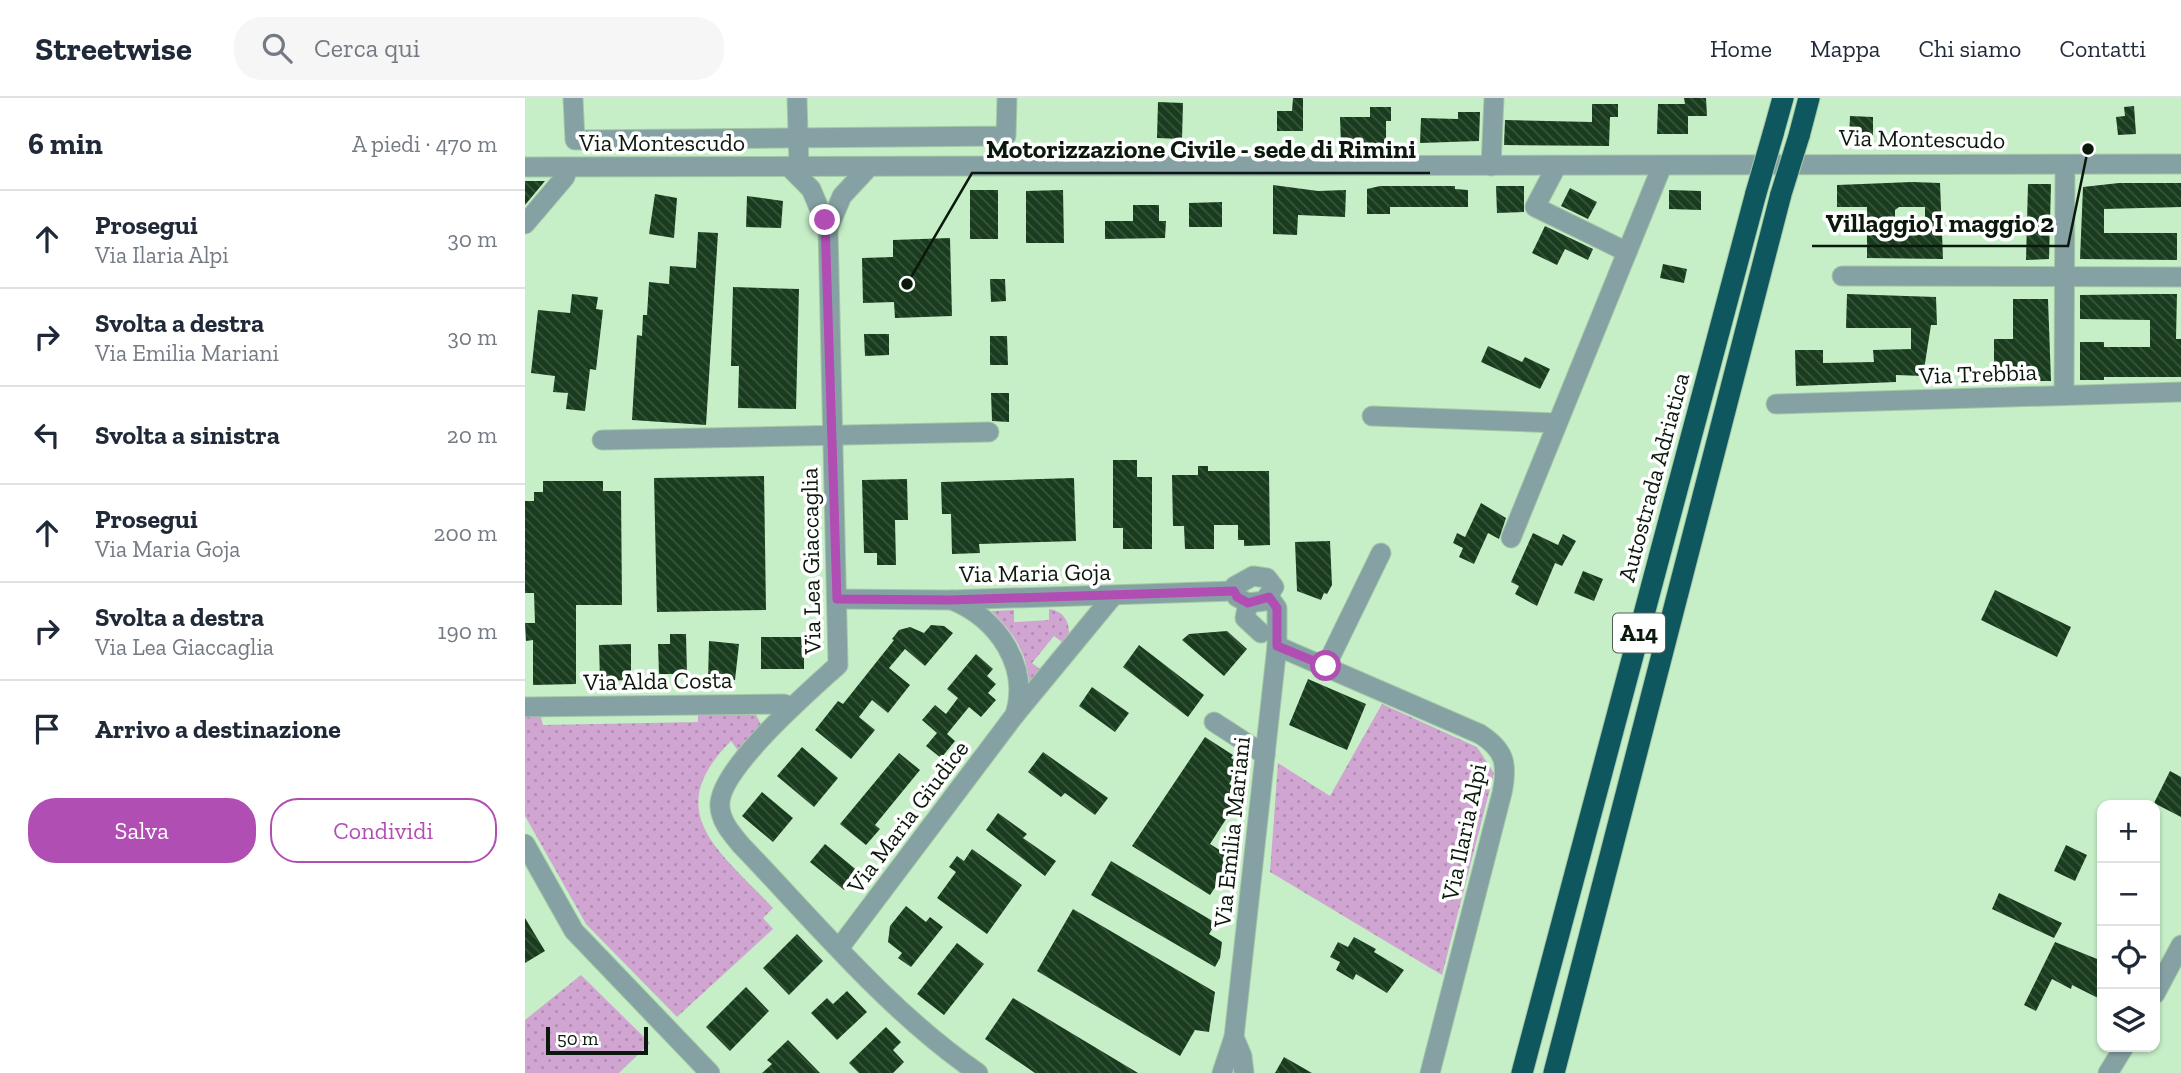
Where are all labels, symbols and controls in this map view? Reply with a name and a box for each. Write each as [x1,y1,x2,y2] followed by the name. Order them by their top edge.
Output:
[234,17,724,80] search box
[35,29,192,68] text: Streetwise
[258,29,296,67] icon: search
[314,32,420,64] text: Cerca qui
[1710,34,1772,63] text: Home
[1810,34,1880,63] text: Mappa
[1918,34,2021,63] text: Chi siamo
[2059,34,2146,63] text: Contatti
[1838,123,2005,154] street label: Via Montescudo
[28,126,103,162] text: 6 min
[972,126,1430,173] callout: Motorizzazione Civile - sede di Rimini
[578,128,745,157] street label: Via Montescudo
[352,130,497,158] text: A piedi · 470 m
[986,133,1416,165] text: Motorizzazione Civile - sede di Rimini
[1812,199,2068,246] callout: Villaggio I maggio 2
[809,204,840,235] route end
[1826,207,2054,239] text: Villaggio I maggio 2
[95,209,198,241] text: Prosegui
[28,220,66,258] icon: ahead
[447,225,497,253] text: 30 m
[95,241,229,269] text: Via Ilaria Alpi
[95,307,264,339] text: Svolta a destra
[28,318,66,356] icon: right
[447,323,497,351] text: 30 m
[95,339,279,367] text: Via Emilia Mariani
[1917,357,2038,390] street label: Via Trebbia
[1612,369,1696,585] street label: Autostrada Adriatica
[28,416,66,454] icon: left
[95,419,280,451] text: Svolta a sinistra
[447,421,497,449] text: 20 m
[794,467,827,656] street label: Via Lea Giaccaglia
[95,503,198,535] text: Prosegui
[28,514,66,552] icon: ahead
[434,519,497,547] text: 200 m
[95,535,240,563] text: Via Maria Goja
[958,557,1112,588] street label: Via Maria Goja
[95,601,264,633] text: Svolta a destra
[28,612,66,650] icon: right
[1613,614,1665,652] road number: A14
[438,617,497,645] text: 190 m
[95,633,274,661] text: Via Lea Giaccaglia
[1310,650,1341,681] route start
[582,665,733,696] street label: Via Alda Costa
[28,710,66,748] icon: arrive
[95,713,341,745] text: Arrivo a destinazione
[840,734,975,900] street label: Via Maria Giudice
[1207,735,1256,930] street label: Via Emilia Mariani
[1435,760,1492,904] street label: Via Ilaria Alpi
[28,798,256,863] button: Salva
[270,798,497,863] button: Condividi
[2097,800,2160,1052] map controls
[2097,800,2160,863] button: +
[2097,863,2160,926] button: −
[2097,926,2160,989] button: locate
[2097,989,2160,1052] button: layers
[546,1024,647,1056] scale bar
[557,1027,598,1050] text: 50 m

